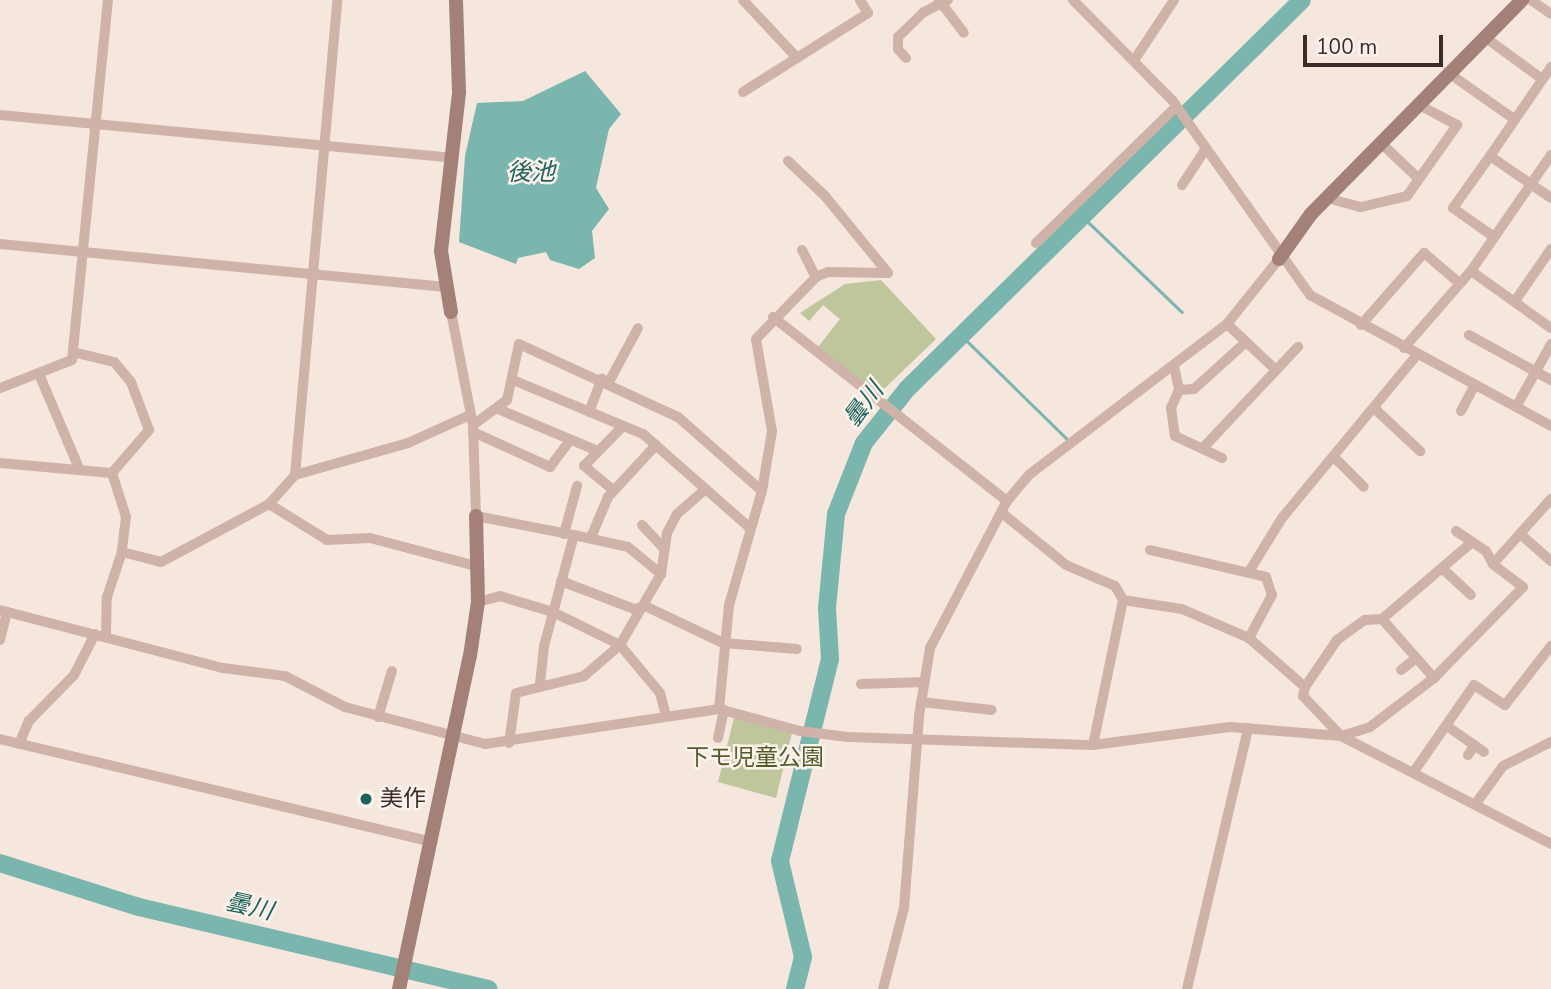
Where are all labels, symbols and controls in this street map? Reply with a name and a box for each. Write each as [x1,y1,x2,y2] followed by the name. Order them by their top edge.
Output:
[1306,21,1446,65] scale bar
[1316,33,1377,61] text: 100 m
[507,159,555,187] water label: 後池
[838,377,890,433] water label: 曇川
[686,744,824,772] park label: 下モ児童公園
[380,785,426,813] place label: 美作
[358,791,374,807] marker: 美作
[222,888,276,926] water label: 曇川

